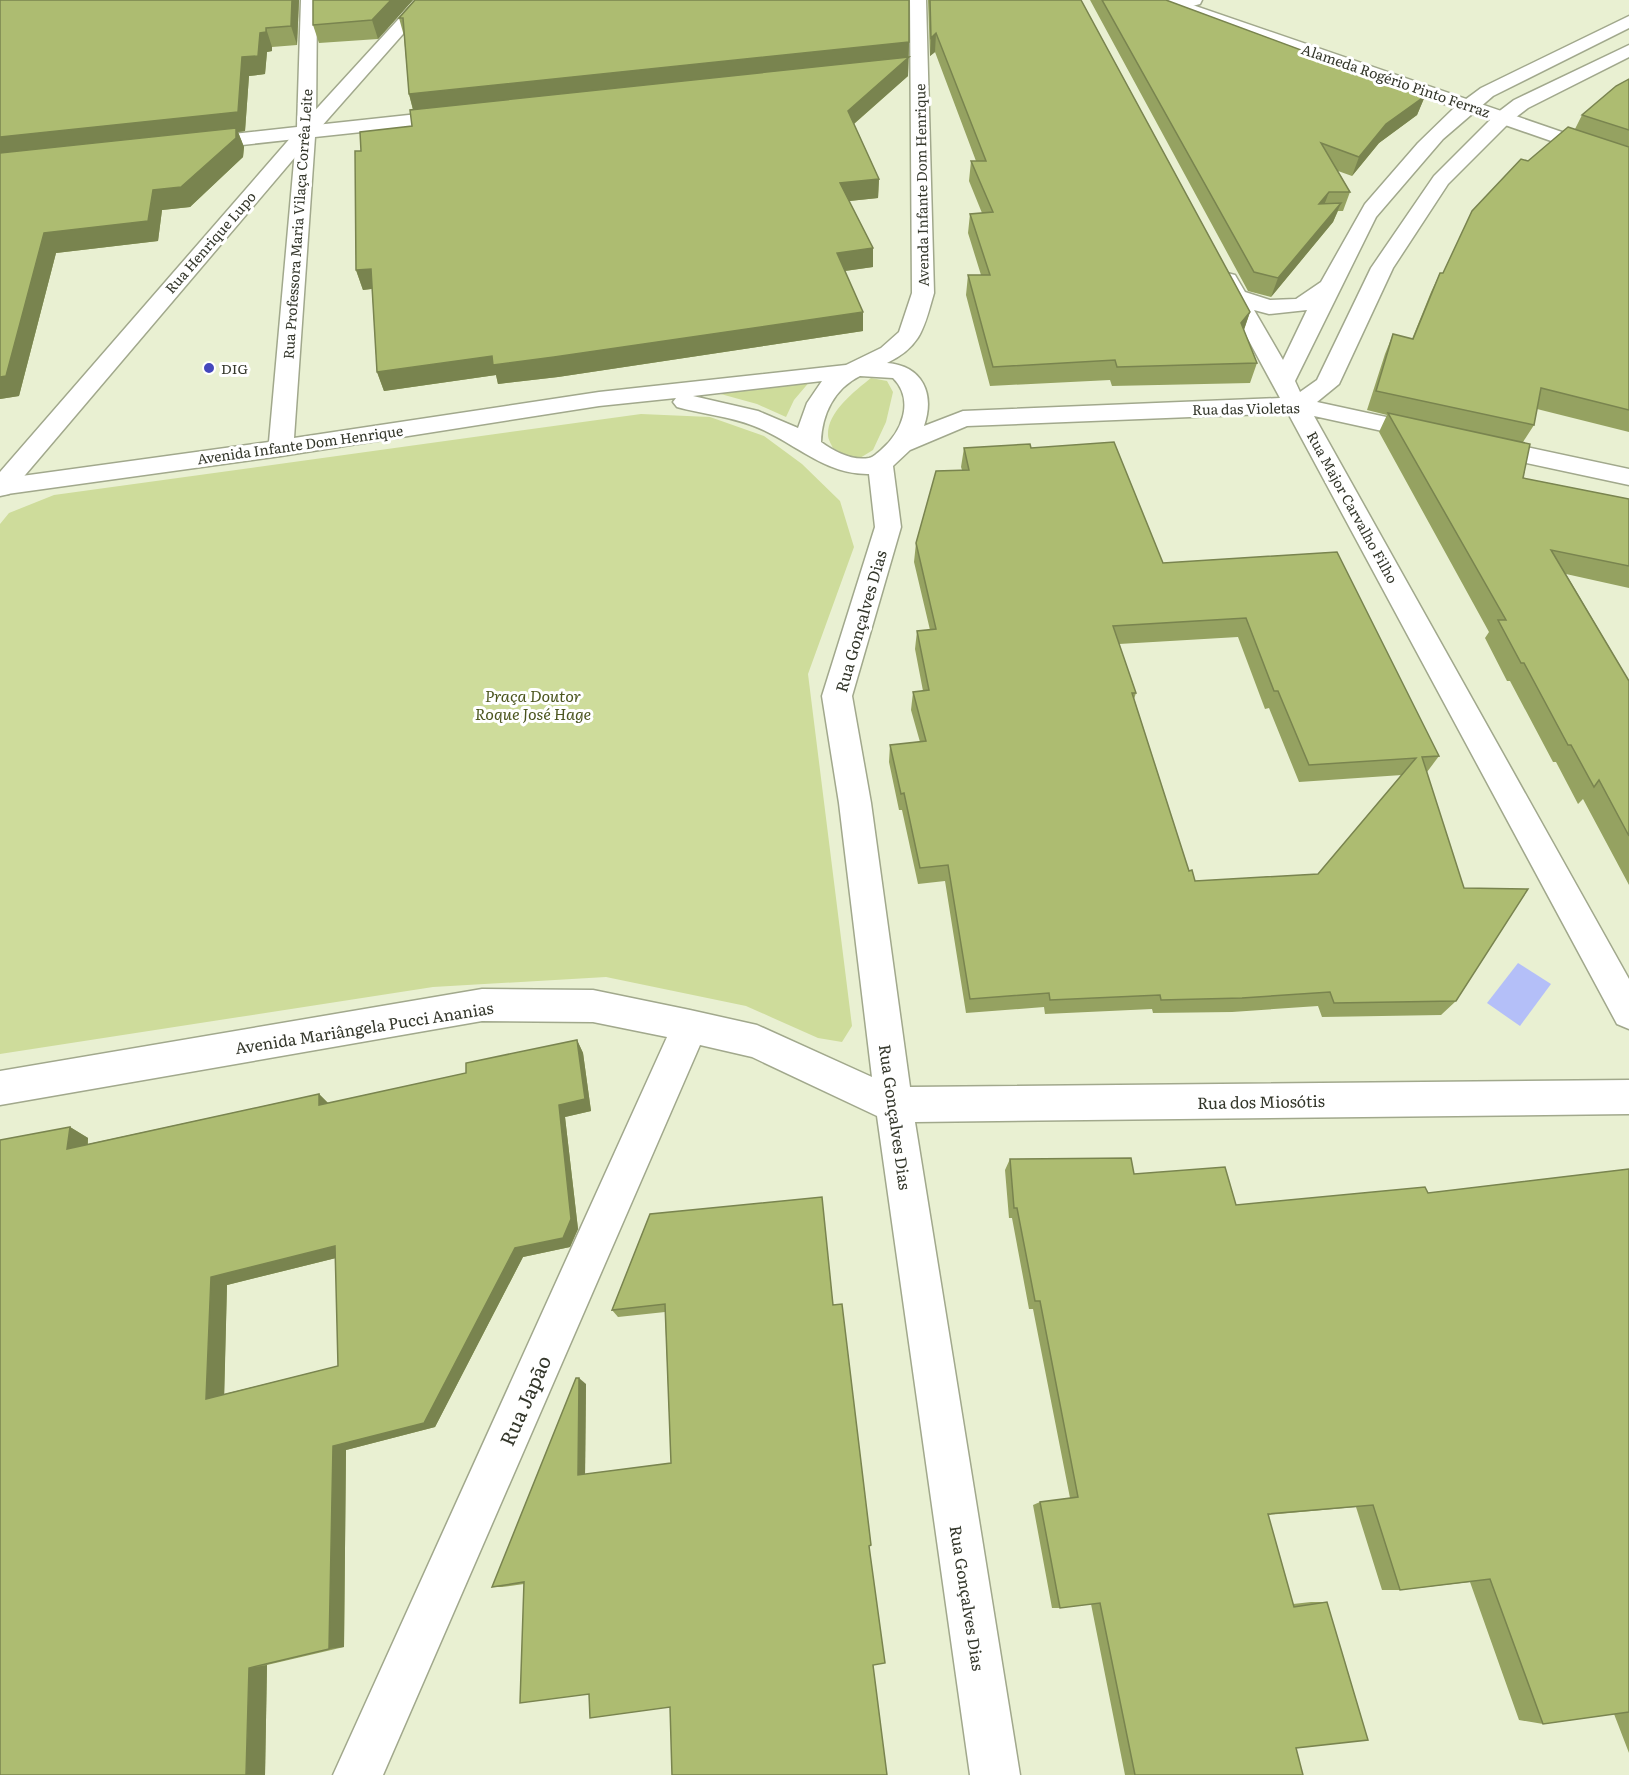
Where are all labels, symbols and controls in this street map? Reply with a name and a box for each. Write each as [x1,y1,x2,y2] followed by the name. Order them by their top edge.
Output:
[1299,38,1493,122] street label: Alameda Rogério Pinto Ferraz
[909,83,933,287] street label: Avenda Infante Dom Henrique
[278,88,316,360] street label: Rua Professora Maria Vilaça Corrêa Leite
[160,187,260,297] street label: Rua Henrique Lupo
[221,358,248,378] place label: DIG
[202,361,216,375] marker: DIG
[1192,397,1300,419] street label: Rua das Violetas
[196,420,404,468] street label: Avenida Infante Dom Henrique
[1303,427,1403,587] street label: Rua Major Carvalho Filho
[828,547,892,695] street label: Rua Gonçalves Dias
[475,683,591,725] park label: Praça Doutor Roque José Hage
[233,995,495,1059] street label: Avenida Mariângela Pucci Ananias
[874,1043,918,1191] street label: Rua Gonçalves Dias
[1197,1088,1325,1114] street label: Rua dos Miosótis
[491,1350,557,1450] street label: Rua Japão
[945,1524,991,1672] street label: Rua Gonçalves Dias

